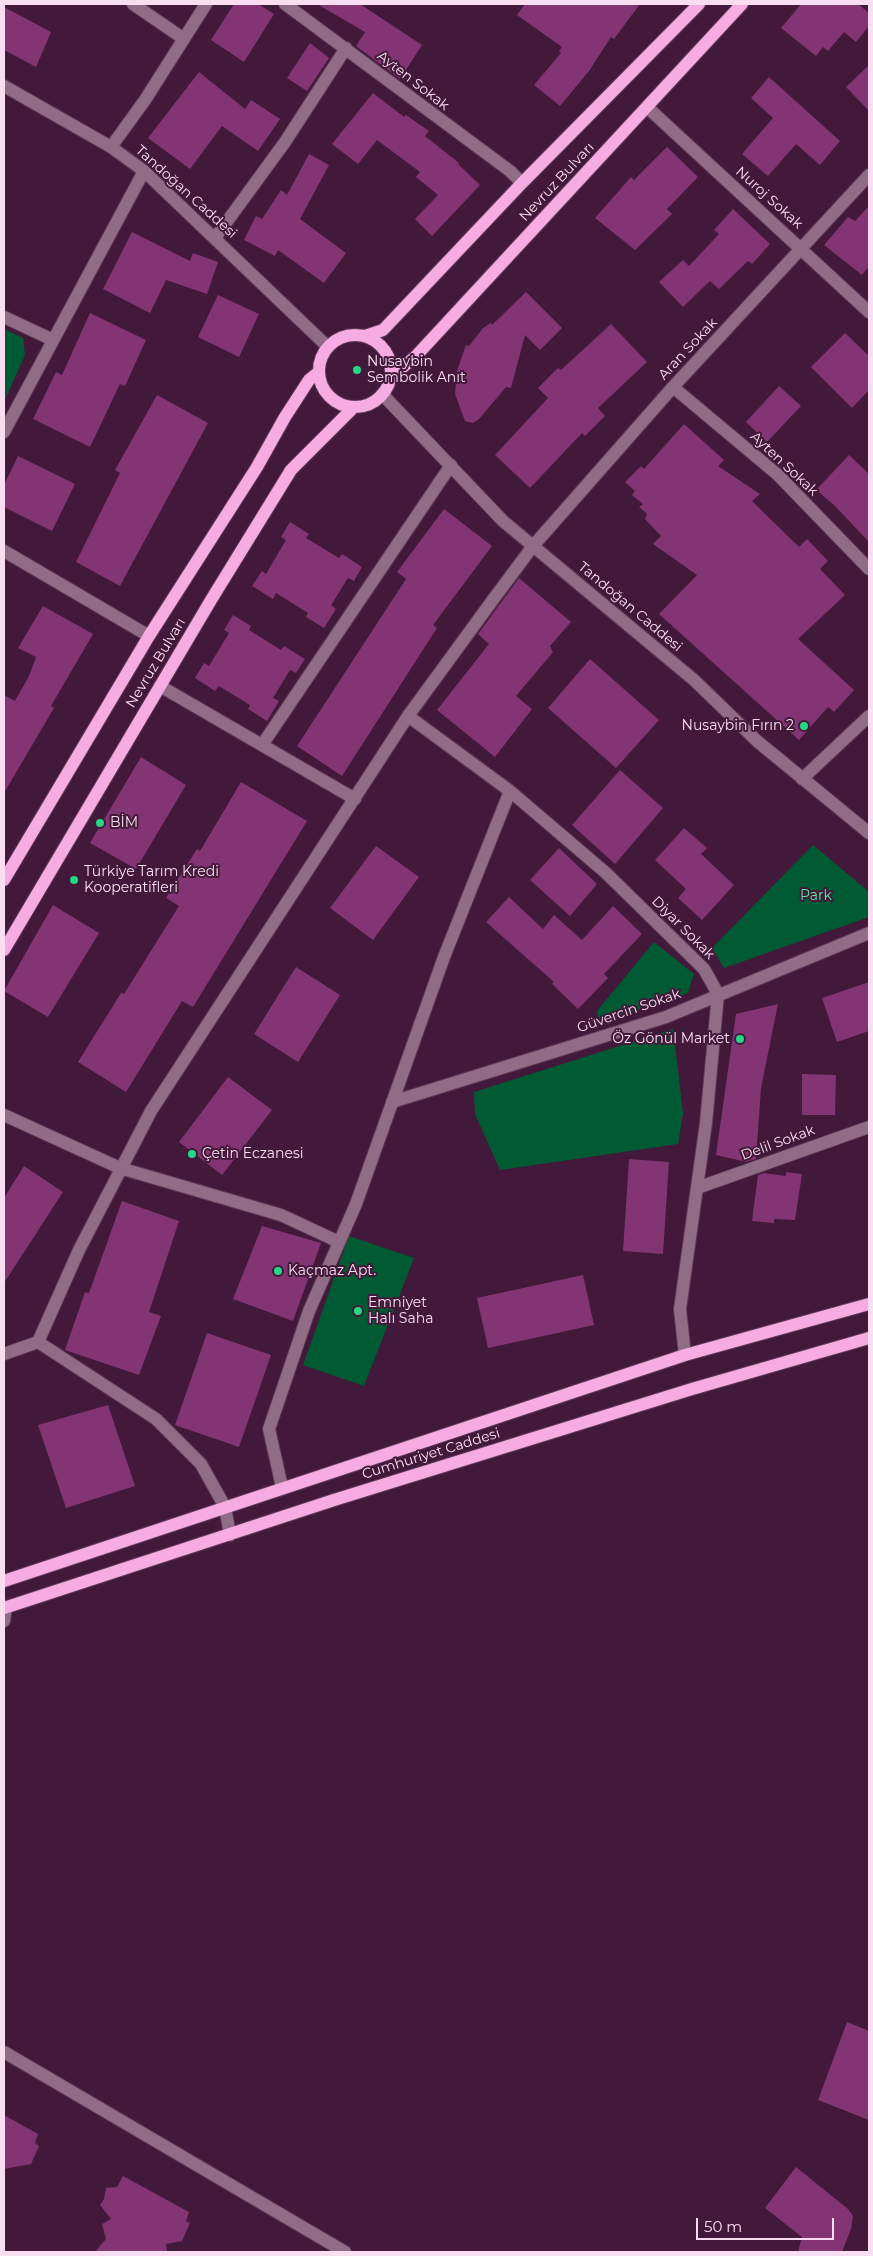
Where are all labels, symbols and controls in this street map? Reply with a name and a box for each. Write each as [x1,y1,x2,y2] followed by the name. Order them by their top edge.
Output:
[374,48,452,114] street label: Ayten Sokak
[516,139,598,225] street label: Nevruz Bulvarı
[132,142,240,242] street label: Tandoğan Caddesi
[732,163,806,233] street label: Nuroj Sokak
[655,314,721,384] street label: Aran Sokak
[367,354,466,387] place label: Nusaybin Sembolik Anıt
[351,364,363,376] marker: Nusaybin Sembolik Anıt
[747,428,821,500] street label: Ayten Sokak
[575,559,685,655] street label: Tandoğan Caddesi
[123,615,189,711] street label: Nevruz Bulvarı
[682,718,794,734] place label: Nusaybin Fırın 2
[798,720,810,732] marker: Nusaybin Fırın 2
[110,815,138,831] place label: BİM
[94,817,106,829] marker: BİM
[84,864,219,896] place label: Türkiye Tarım Kredi Kooperatifleri
[68,874,80,886] marker: Türkiye Tarım Kredi Kooperatifleri
[800,888,832,904] park label: Park
[648,893,718,963] street label: Diyar Sokak
[575,985,683,1037] street label: Güvercin Sokak
[612,1031,730,1047] place label: Öz Gönül Market
[734,1033,746,1045] marker: Öz Gönül Market
[739,1122,817,1164] street label: Delil Sokak
[202,1146,304,1162] place label: Çetin Eczanesi
[186,1148,198,1160] marker: Çetin Eczanesi
[288,1263,376,1279] place label: Kaçmaz Apt.
[272,1265,284,1277] marker: Kaçmaz Apt.
[368,1295,433,1328] place label: Emniyet Halı Saha
[352,1305,364,1317] marker: Emniyet Halı Saha
[360,1425,502,1483] street label: Cumhuriyet Caddesi
[698,2208,836,2240] scale bar
[704,2217,742,2236] text: 50 m

